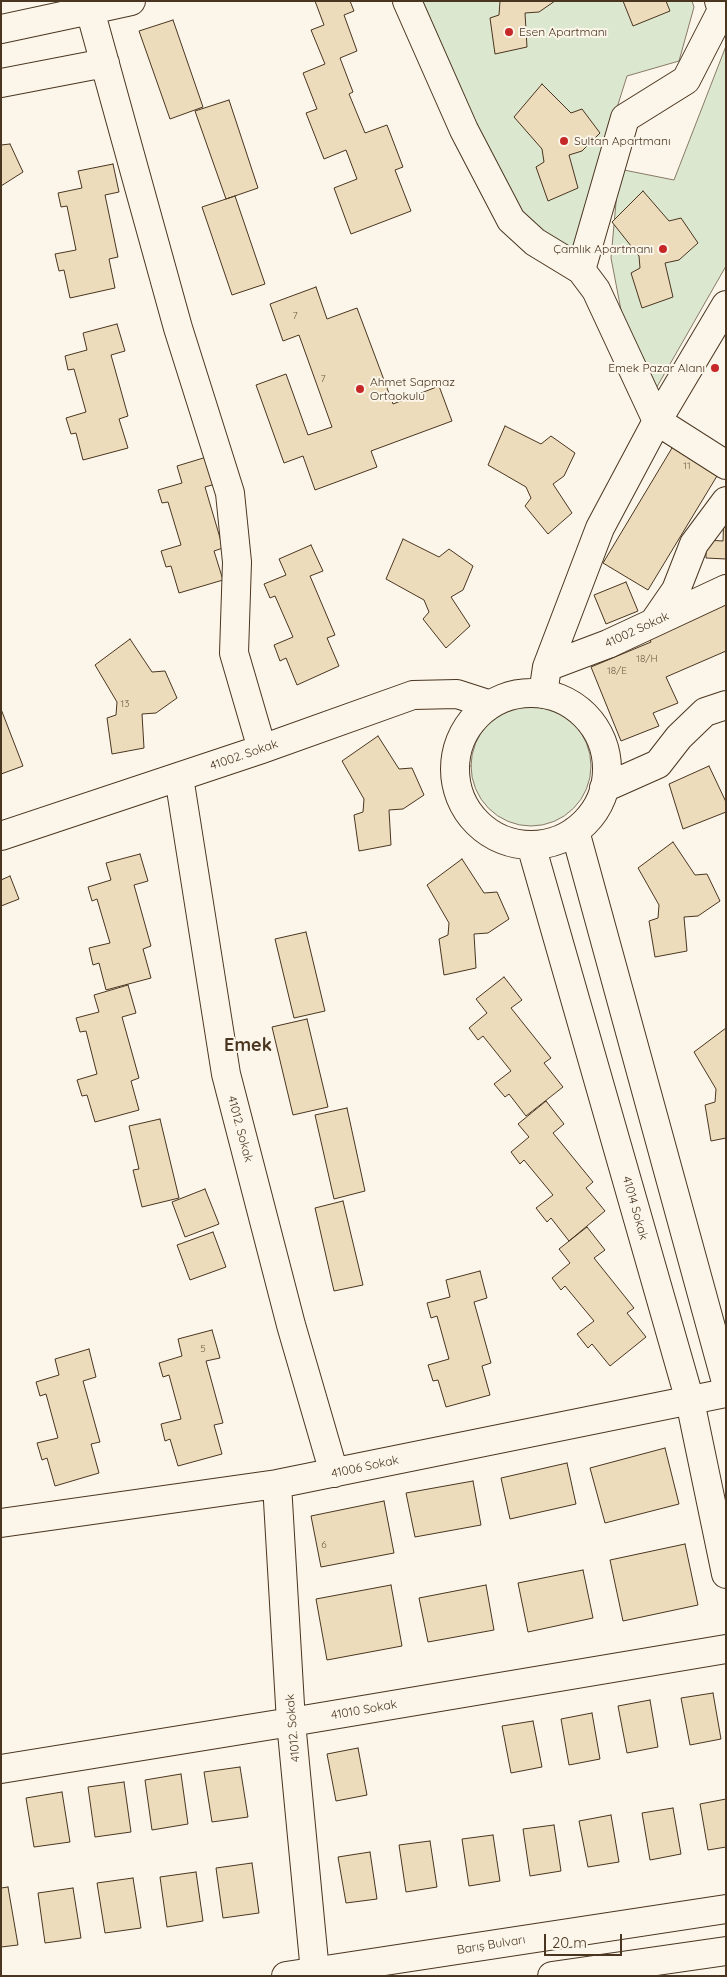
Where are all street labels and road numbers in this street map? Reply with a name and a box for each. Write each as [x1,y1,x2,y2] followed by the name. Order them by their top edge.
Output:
[603,609,671,651] street label: 41002 Sokak
[208,737,280,773] street label: 41002. Sokak
[224,1094,256,1164] street label: 41012. Sokak
[619,1174,651,1242] street label: 41014 Sokak
[330,1453,400,1481] street label: 41006 Sokak
[283,1693,303,1763] street label: 41012. Sokak
[330,1697,398,1723] street label: 41010 Sokak
[456,1932,526,1958] street label: Barış Bulvarı

